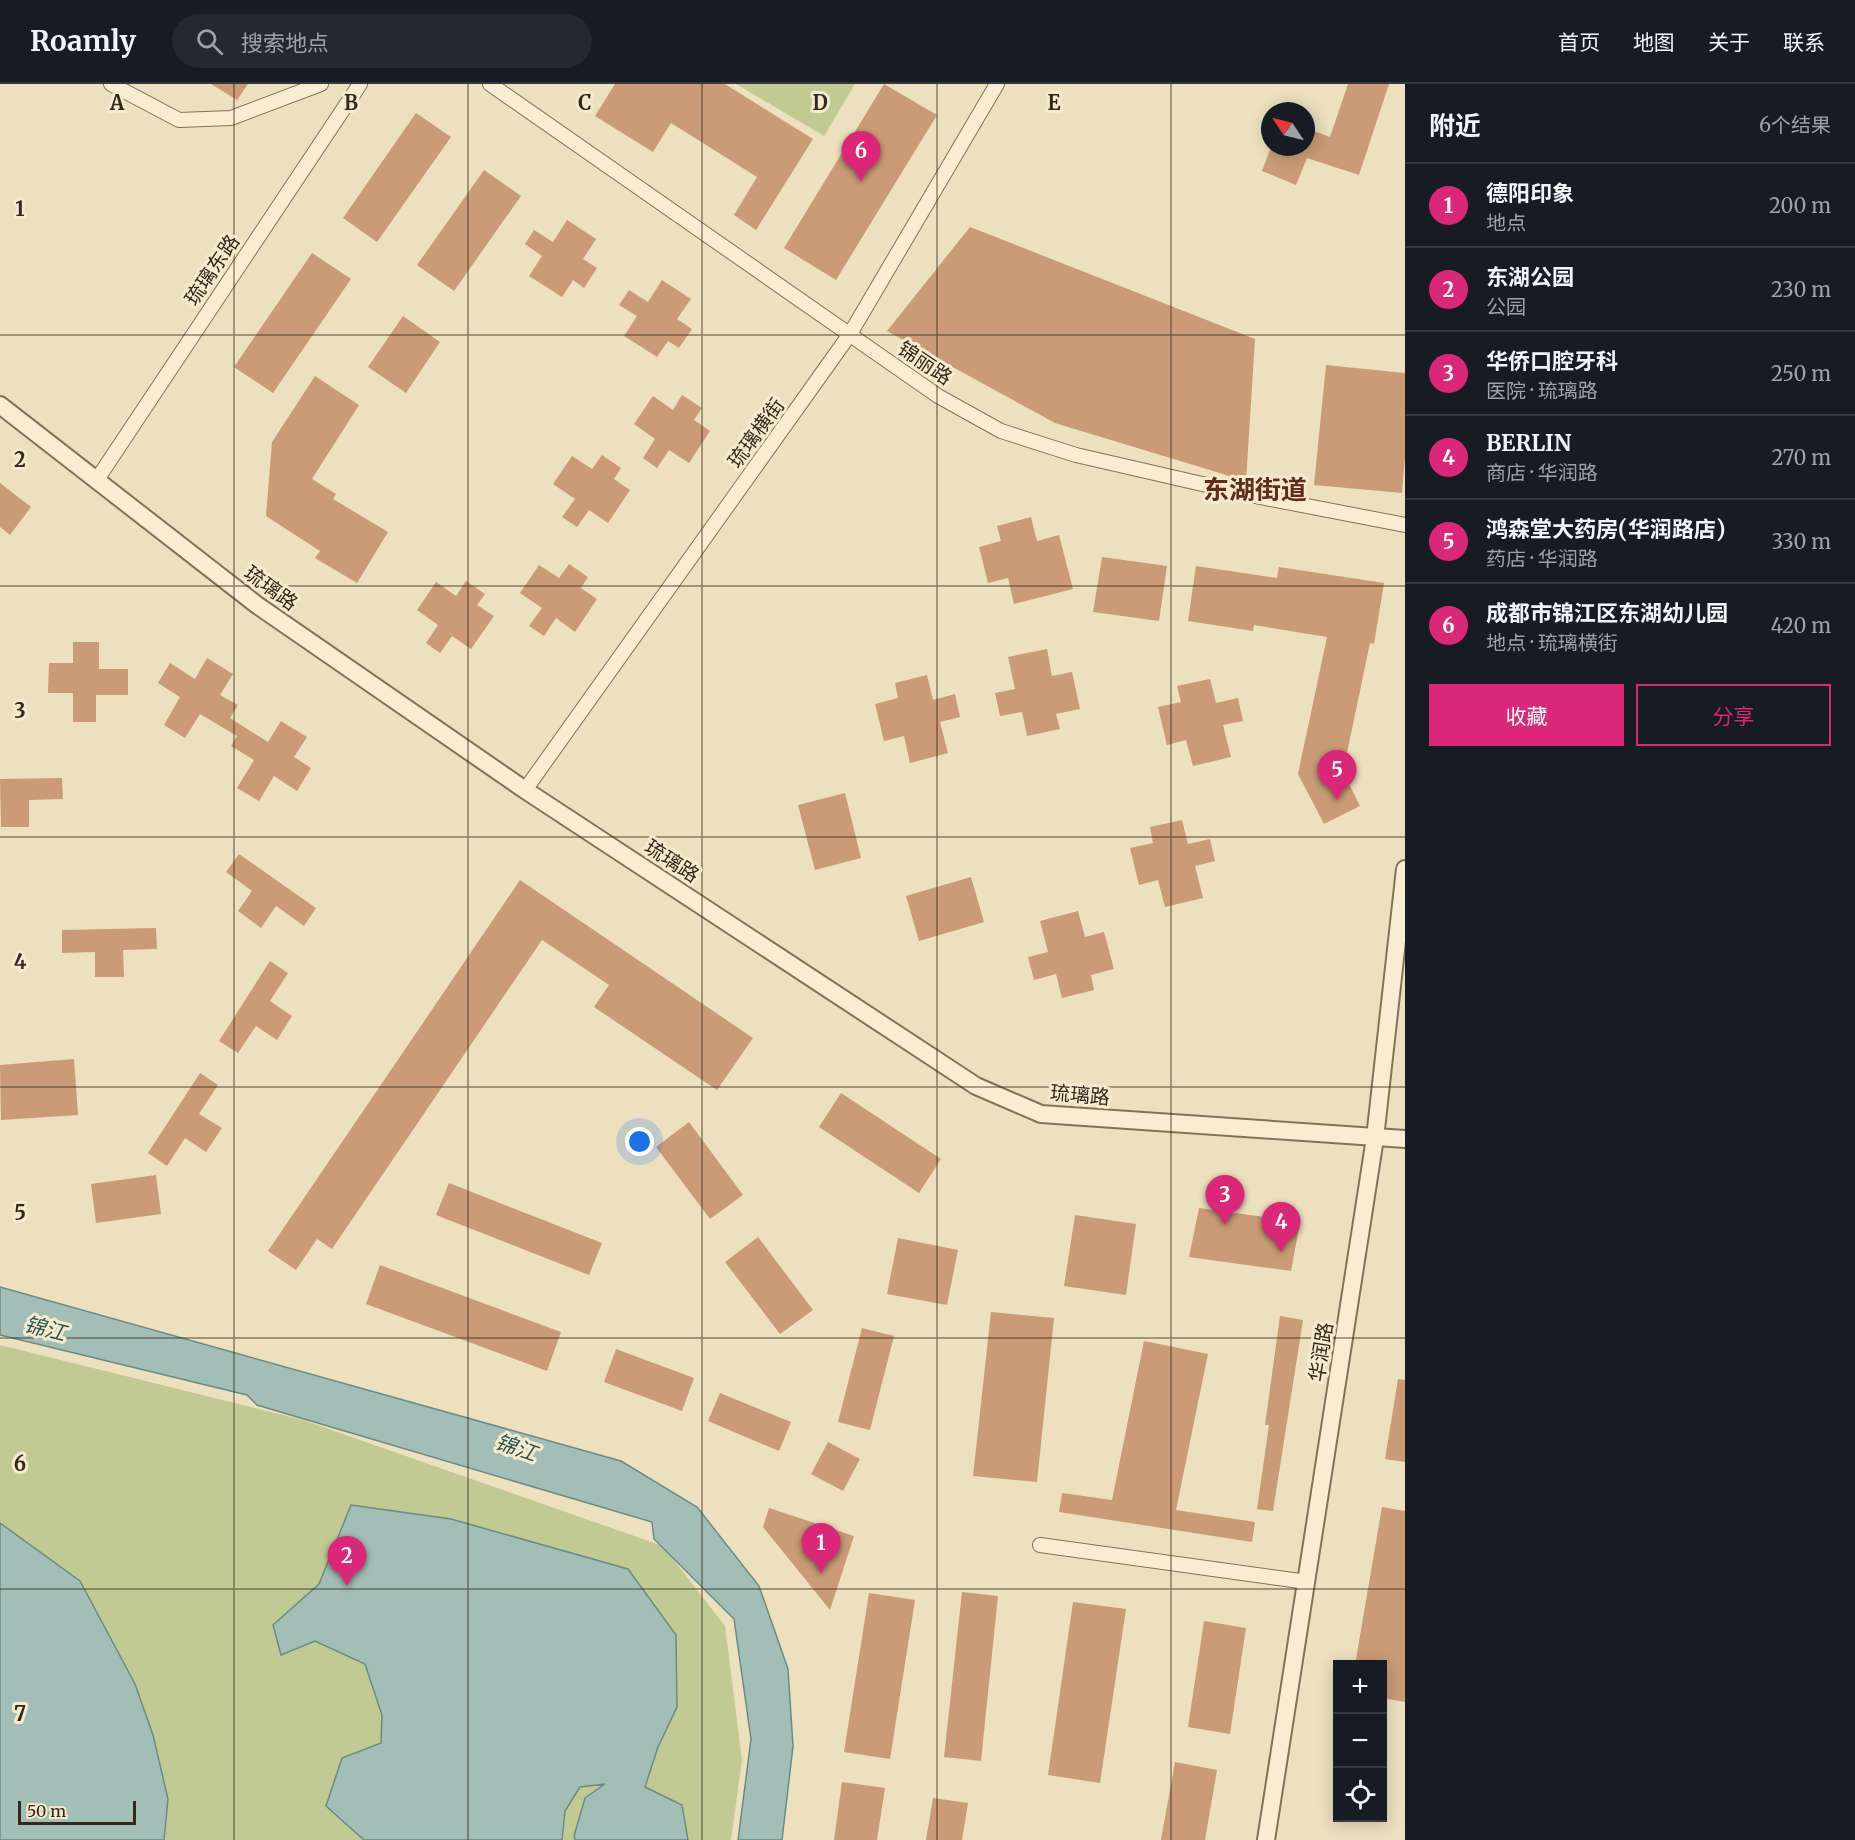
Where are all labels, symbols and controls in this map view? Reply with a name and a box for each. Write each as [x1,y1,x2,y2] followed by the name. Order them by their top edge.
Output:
[172,14,592,68] search box
[30,23,136,59] text: Roamly
[193,25,226,58] icon: search
[241,29,329,57] text: 搜索地点
[1558,29,1600,56] text: 首页
[1633,29,1675,56] text: 地图
[1708,29,1750,56] text: 关于
[1783,29,1825,56] text: 联系
[109,90,125,115] text: A
[344,90,358,115] text: B
[578,90,592,115] text: C
[812,90,828,115] text: D
[1047,90,1061,115] text: E
[1261,102,1315,156] north arrow
[1429,109,1481,142] text: 附近
[1759,112,1831,137] text: 6个结果
[842,132,880,181] pin: 6
[1486,179,1574,207] text: 德阳印象
[1444,193,1453,218] text: 1
[1769,193,1831,218] text: 200 m
[15,196,25,221] text: 1
[1486,210,1526,235] text: 地点
[179,230,244,310] street label: 琉璃东路
[1486,263,1574,291] text: 东湖公园
[1443,277,1454,302] text: 2
[1771,277,1831,302] text: 230 m
[1486,294,1526,319] text: 公园
[893,335,957,390] street label: 锦丽路
[1486,347,1618,375] text: 华侨口腔牙科
[1443,361,1454,386] text: 3
[1771,361,1831,386] text: 250 m
[1486,378,1598,403] text: 医院 · 琉璃路
[722,393,789,472] street label: 琉璃横街
[1486,429,1571,457] text: BERLIN
[1442,445,1455,470] text: 4
[1771,445,1831,470] text: 270 m
[14,447,26,472] text: 2
[1486,460,1598,485] text: 商店 · 华润路
[1203,473,1307,506] district label: 东湖街道
[1486,515,1725,543] text: 鸿森堂大药房(华润路店)
[1443,529,1454,554] text: 5
[1772,529,1831,554] text: 330 m
[1486,546,1598,571] text: 药店 · 华润路
[240,560,303,615] street label: 琉璃路
[1486,599,1728,627] text: 成都市锦江区东湖幼儿园
[1442,613,1455,638] text: 6
[1771,613,1831,638] text: 420 m
[1486,630,1618,655] text: 地点 · 琉璃横街
[1429,684,1624,746] button: 收藏
[1636,684,1831,746] button: 分享
[14,698,26,723] text: 3
[1318,750,1356,800] pin: 5
[640,834,704,887] street label: 琉璃路
[14,949,27,974] text: 4
[1049,1079,1111,1110] street label: 琉璃路
[625,1127,654,1156] your location
[1206,1176,1244,1225] pin: 3
[14,1200,26,1225] text: 5
[1262,1202,1300,1252] pin: 4
[21,1310,71,1347] water label: 锦江
[1303,1320,1338,1384] street label: 华润路
[492,1428,542,1468] water label: 锦江
[14,1451,26,1476] text: 6
[802,1524,840,1573] pin: 1
[328,1536,366,1586] pin: 2
[1333,1660,1387,1822] map controls
[1333,1660,1387,1714] button: +
[14,1701,26,1726] text: 7
[1333,1714,1387,1768] button: −
[1333,1768,1387,1822] button: locate
[18,1798,136,1826] scale bar
[27,1801,66,1821] text: 50 m

